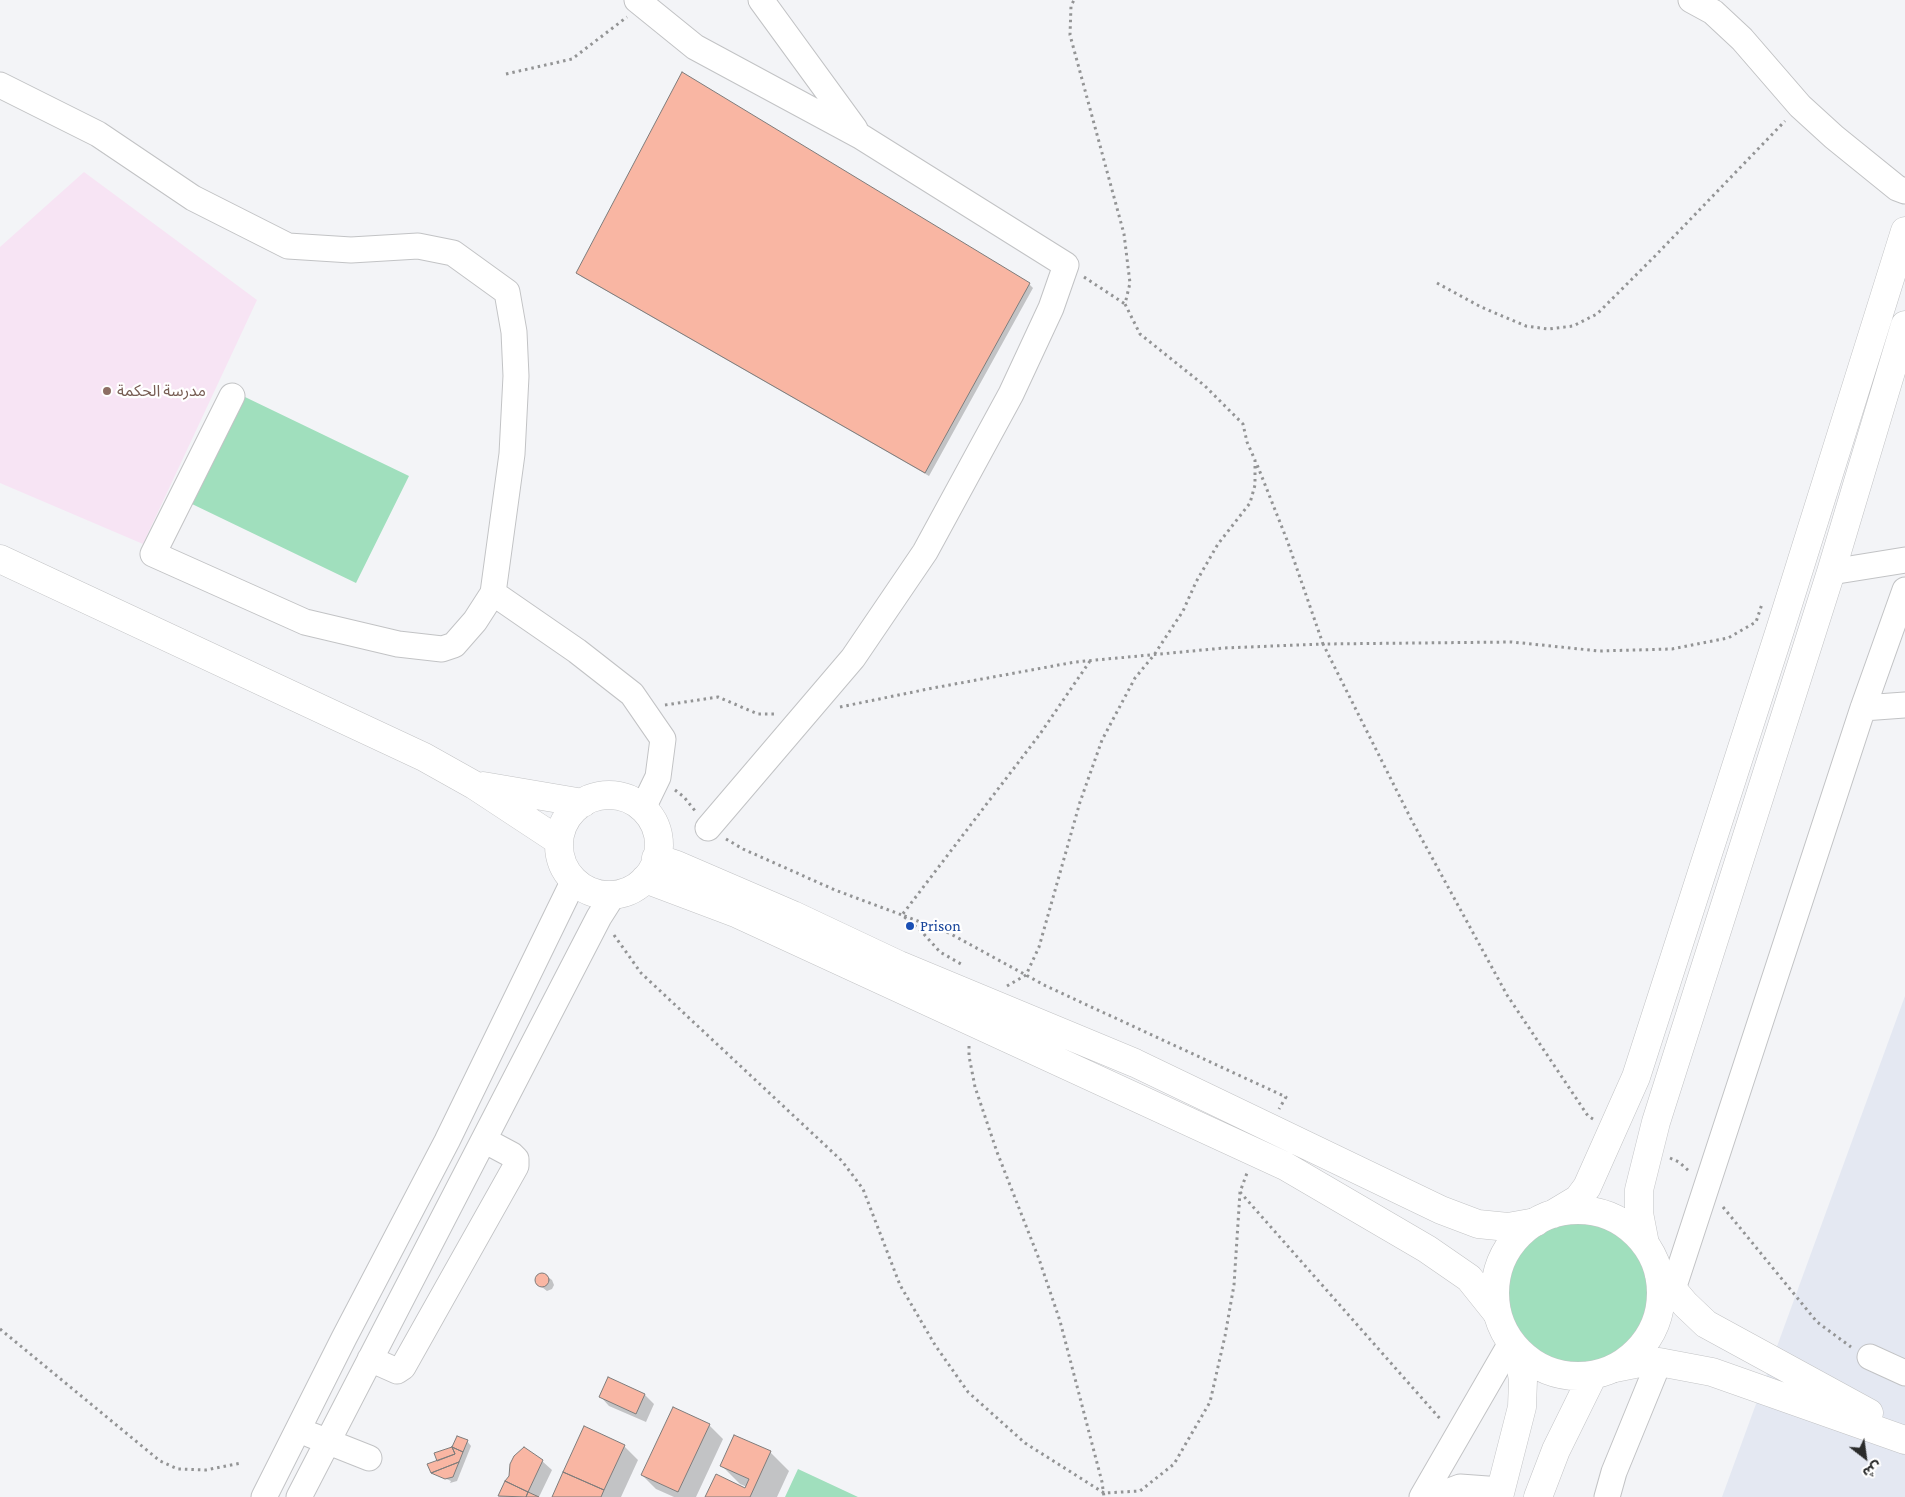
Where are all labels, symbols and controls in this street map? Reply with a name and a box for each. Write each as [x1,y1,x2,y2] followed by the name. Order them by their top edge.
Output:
[117,381,206,401] place label: مدرسة الحكمة
[101,385,113,397] marker: مدرسة الحكمة
[920,916,961,936] place label: Prison
[904,920,916,932] marker: Prison
[1840,1432,1890,1482] north arrow
[1860,1458,1885,1482] text: ش

